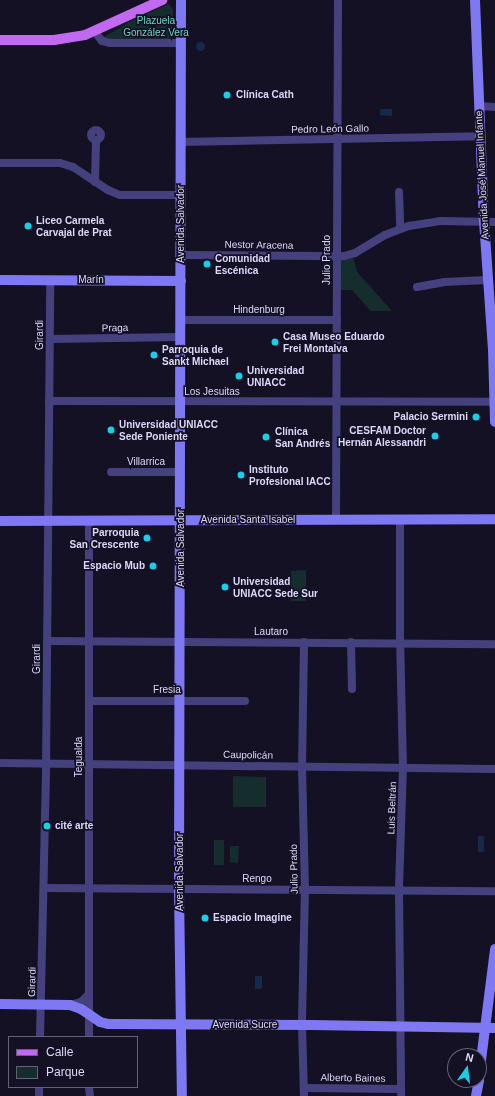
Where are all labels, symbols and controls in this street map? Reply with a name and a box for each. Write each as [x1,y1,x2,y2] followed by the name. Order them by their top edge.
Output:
[123,14,189,38] park label: Plazuela González Vera
[221,89,233,101] marker: Clínica Cath
[236,89,294,101] place label: Clínica Cath
[473,110,491,240] street label: Avenida José Manuel Infante
[291,122,369,136] street label: Pedro León Gallo
[175,185,187,263] street label: Avenida Salvador
[36,214,112,238] place label: Liceo Carmela Carvajal de Prat
[23,221,33,231] marker: Liceo Carmela Carvajal de Prat
[321,235,333,285] street label: Julio Prado
[224,238,294,252] street label: Nestor Aracena
[215,252,270,276] place label: Comunidad Escénica
[202,259,212,269] marker: Comunidad Escénica
[78,274,104,286] street label: Marín
[233,304,285,316] street label: Hindenburg
[34,320,46,350] street label: Girardi
[102,322,128,334] street label: Praga
[283,330,385,354] place label: Casa Museo Eduardo Frei Montalva
[270,337,280,347] marker: Casa Museo Eduardo Frei Montalva
[162,343,229,366] place label: Parroquia de Sankt Michael
[149,350,159,360] marker: Parroquia de Sankt Michael
[247,364,304,388] place label: Universidad UNIACC
[234,371,244,381] marker: Universidad UNIACC
[184,386,240,398] street label: Los Jesuitas
[394,411,468,423] place label: Palacio Sermini
[471,412,481,422] marker: Palacio Sermini
[119,418,218,442] place label: Universidad UNIACC Sede Poniente
[338,424,426,448] place label: CESFAM Doctor Hernán Alessandri
[106,425,116,435] marker: Universidad UNIACC Sede Poniente
[275,425,331,448] place label: Clínica San Andrés
[429,430,441,442] marker: CESFAM Doctor Hernán Alessandri
[260,431,272,443] marker: Clínica San Andrés
[127,456,165,468] street label: Villarrica
[249,463,331,486] place label: Instituto Profesional IACC
[236,470,246,480] marker: Instituto Profesional IACC
[175,509,187,587] street label: Avenida Salvador
[201,514,295,526] street label: Avenida Santa Isabel
[70,526,139,550] place label: Parroquia San Crescente
[142,533,152,543] marker: Parroquia San Crescente
[83,560,145,572] place label: Espacio Mub
[148,561,158,571] marker: Espacio Mub
[233,575,318,598] place label: Universidad UNIACC Sede Sur
[220,582,230,592] marker: Universidad UNIACC Sede Sur
[254,626,288,638] street label: Lautaro
[31,644,43,674] street label: Girardi
[153,684,181,696] street label: Fresia
[73,737,85,777] street label: Tegualda
[223,749,273,761] street label: Caupolicán
[385,781,399,835] street label: Luis Beltrán
[55,820,93,832] place label: cité arte
[42,821,52,831] marker: cité arte
[174,833,186,911] street label: Avenida Salvador
[288,844,300,894] street label: Julio Prado
[242,873,272,885] street label: Rengo
[213,912,292,924] place label: Espacio Imagine
[200,913,210,923] marker: Espacio Imagine
[26,967,38,997] street label: Girardi
[213,1019,277,1031] street label: Avenida Sucre
[8,1036,138,1088] legend
[46,1045,73,1059] text: Calle
[447,1048,487,1088] north arrow
[464,1051,475,1064] text: N
[46,1065,85,1079] text: Parque
[320,1071,386,1085] street label: Alberto Baines

